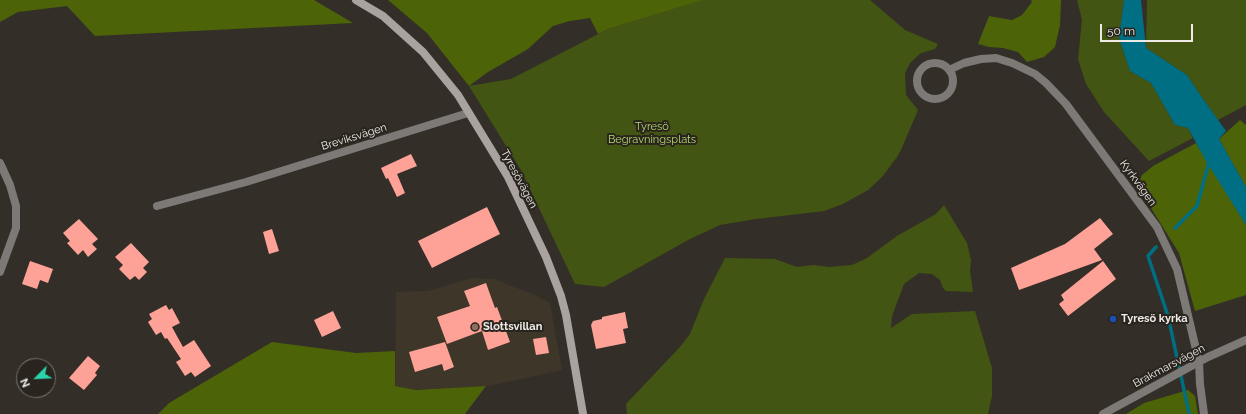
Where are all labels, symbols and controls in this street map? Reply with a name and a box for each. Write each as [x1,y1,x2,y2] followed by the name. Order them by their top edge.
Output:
[1102,16,1195,42] scale bar
[1107,24,1135,38] text: 50 m
[608,120,696,146] park label: Tyresö Begravningsplats
[320,121,388,153] street label: Breviksvägen
[498,147,540,211] street label: Tyresövägen
[1117,157,1159,209] street label: Kyrkvägen
[1121,312,1188,326] place label: Tyresö kyrka
[1108,314,1118,324] marker: Tyresö kyrka
[483,320,542,334] place label: Slottsvillan
[470,322,480,332] marker: Slottsvillan
[1131,342,1207,390] street label: Brakmarsvägen
[16,358,56,398] north arrow
[18,376,33,389] text: N

